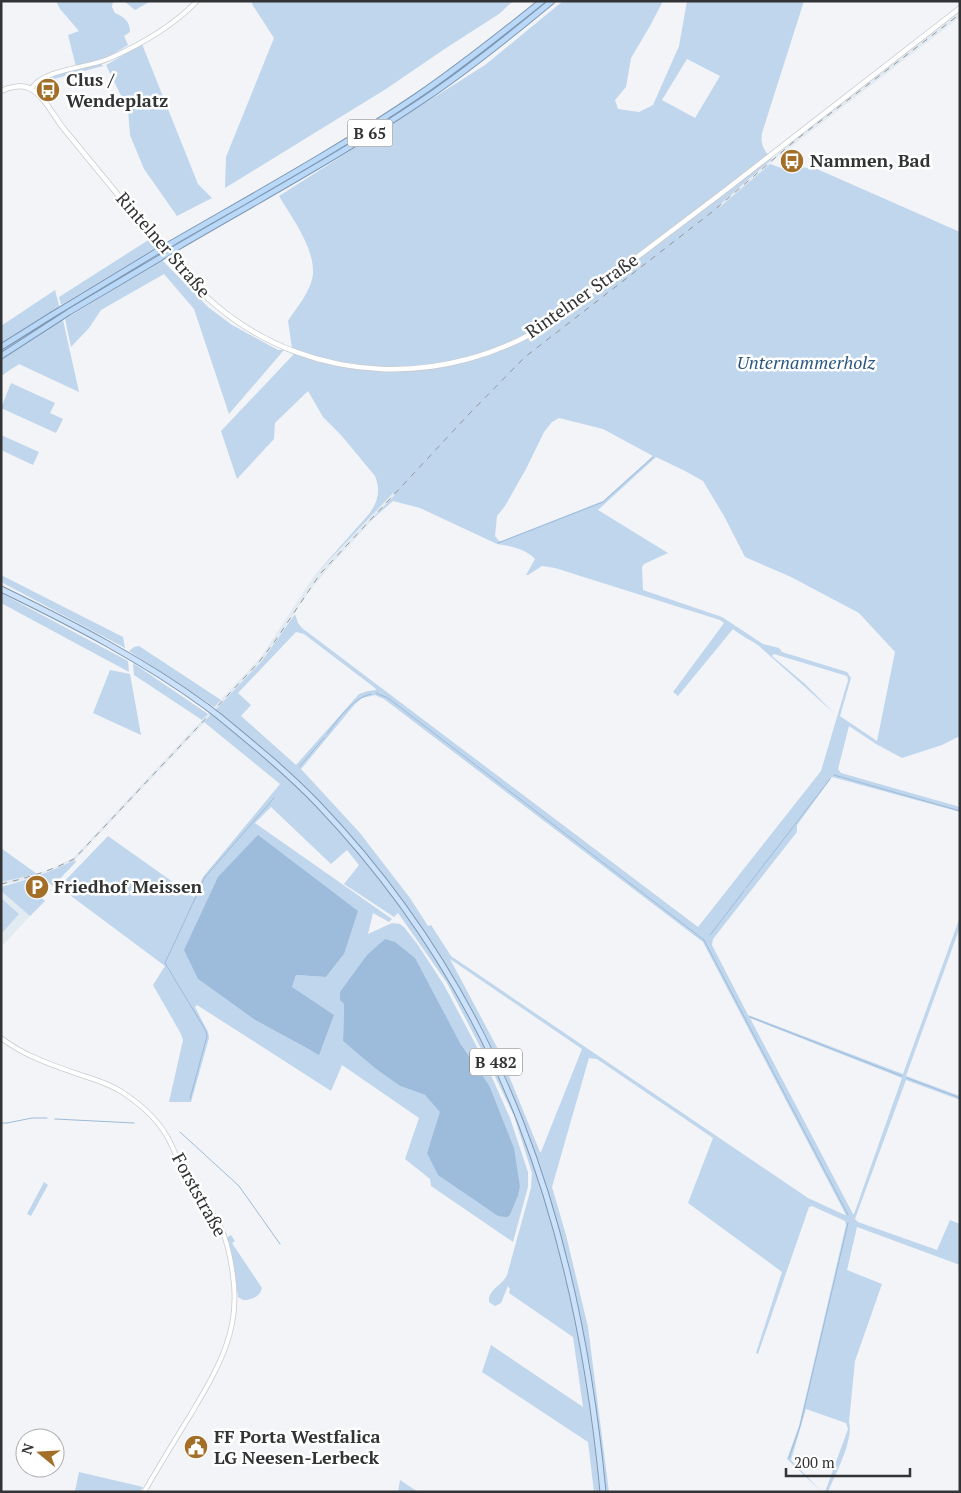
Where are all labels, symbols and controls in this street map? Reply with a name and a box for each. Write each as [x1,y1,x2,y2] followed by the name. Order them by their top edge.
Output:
[66,67,168,112] place label: Clus / Wendeplatz
[35,77,61,103] bus stop icon: Clus / Wendeplatz
[348,120,392,146] road number: B 65
[779,148,805,174] bus stop icon: Nammen, Bad
[810,148,931,172] place label: Nammen, Bad
[111,186,216,302] street label: Rintelner Straße
[520,247,643,343] street label: Rintelner Straße
[737,350,876,374] park label: Unternammerholz
[24,874,50,900] parking icon: Friedhof Meissen
[54,874,203,898] place label: Friedhof Meissen
[470,1048,522,1076] road number: B 482
[167,1148,233,1241] street label: Forststraße
[214,1424,381,1469] place label: FF Porta Westfalica LG Neesen-Lerbeck
[15,1428,65,1478] north arrow
[183,1434,209,1460] public building icon: FF Porta Westfalica LG Neesen-Lerbeck
[16,1440,38,1457] text: N
[786,1446,910,1478] scale bar
[794,1452,835,1472] text: 200 m

